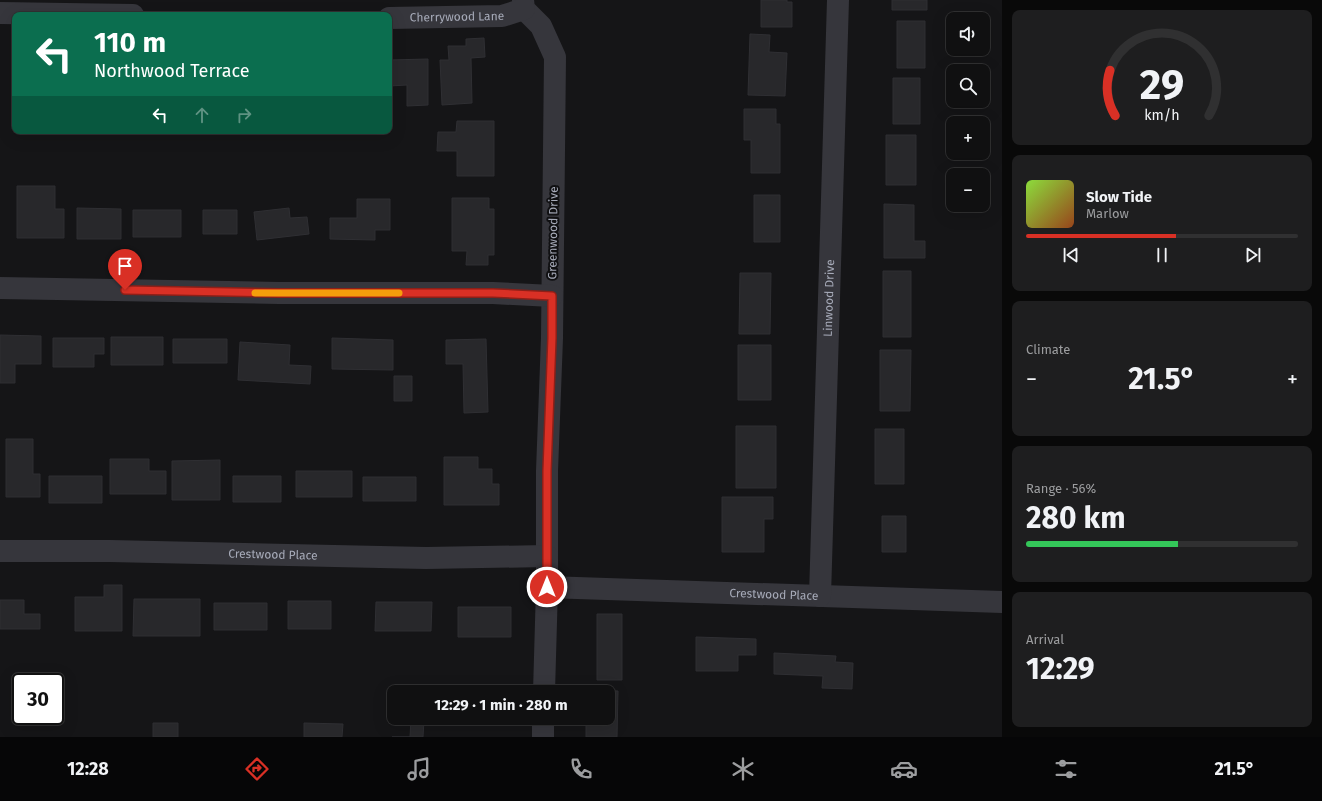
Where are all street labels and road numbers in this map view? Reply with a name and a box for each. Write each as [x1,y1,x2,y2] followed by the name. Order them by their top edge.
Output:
[410,9,504,25] street label: Cherrywood Lane
[545,186,561,280] street label: Greenwood Drive
[821,259,837,337] street label: Linwood Drive
[228,547,318,563] street label: Crestwood Place
[729,586,819,603] street label: Crestwood Place

